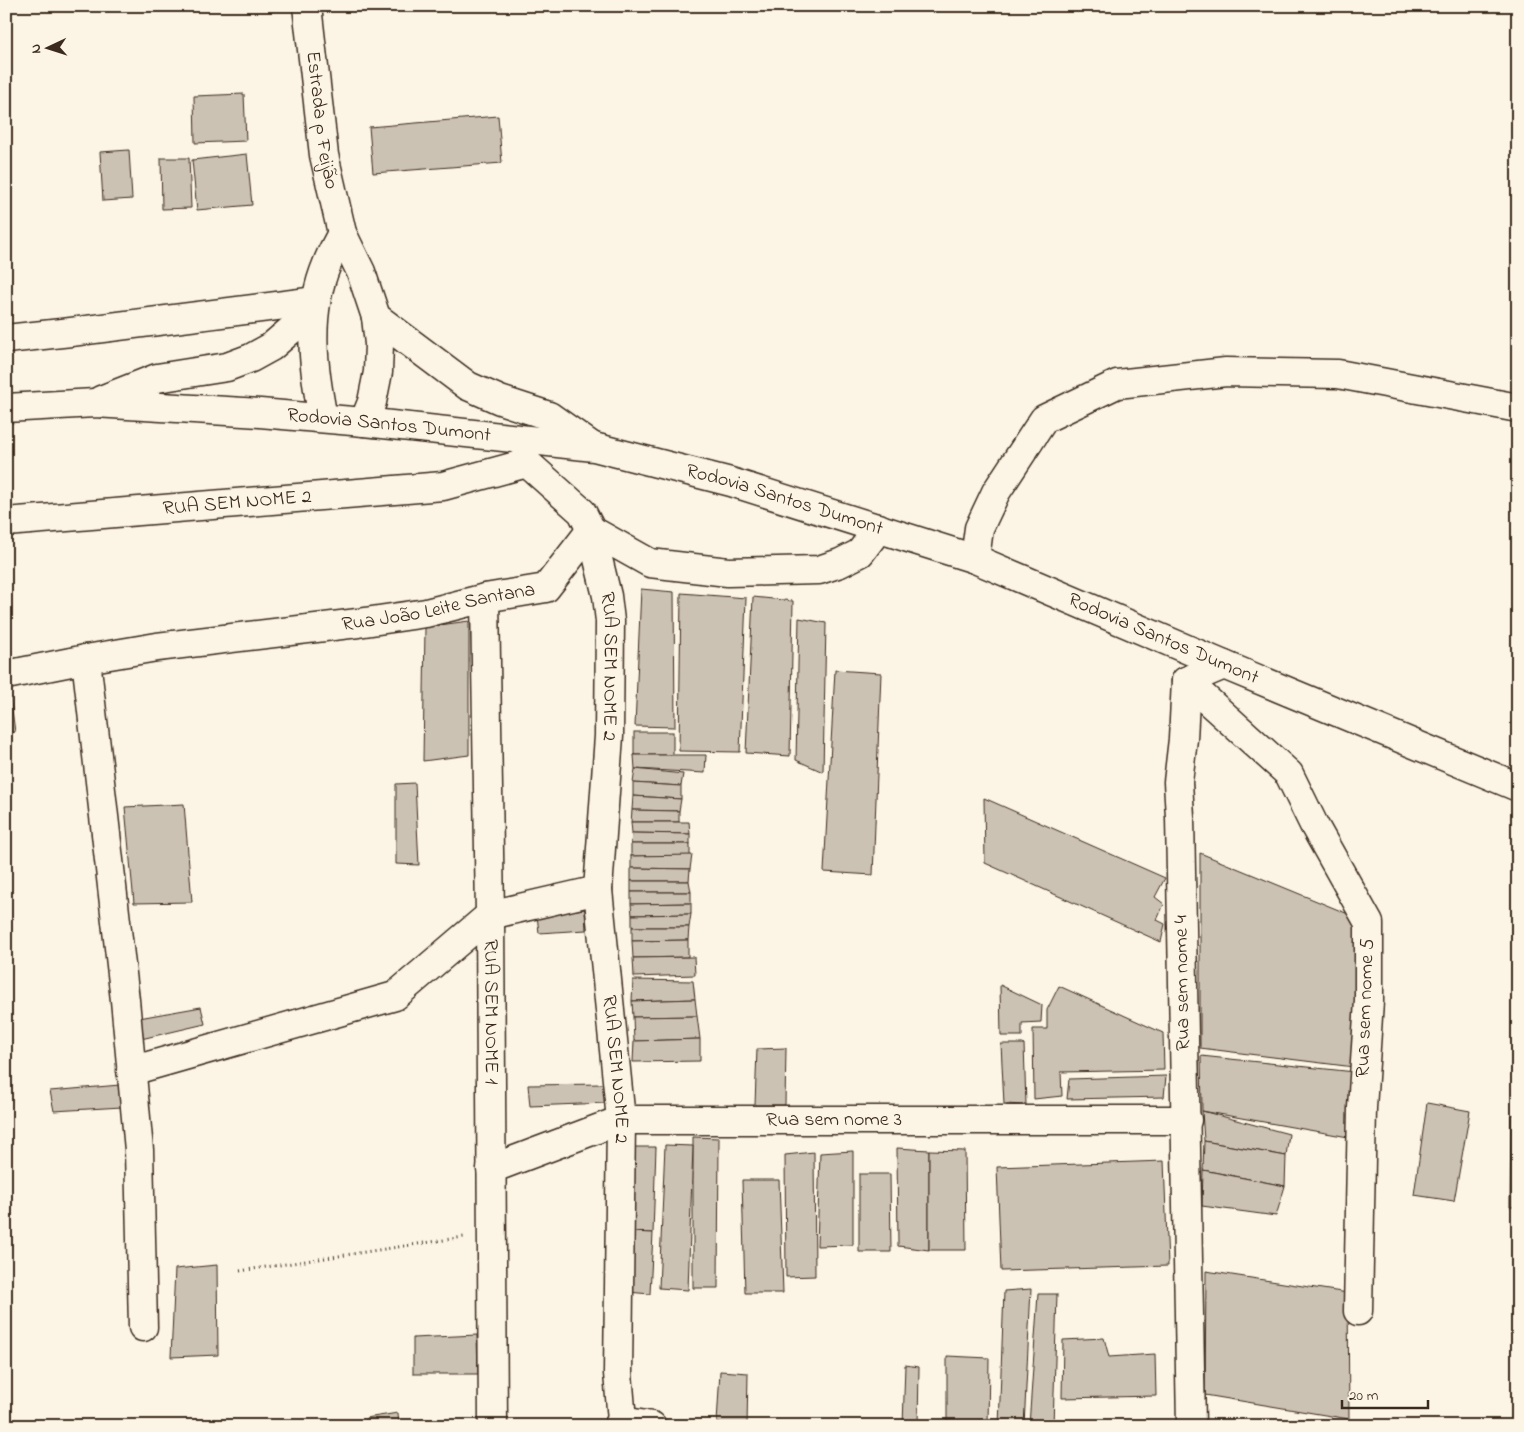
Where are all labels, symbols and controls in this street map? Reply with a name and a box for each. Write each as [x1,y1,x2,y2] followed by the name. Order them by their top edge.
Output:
[22,22,72,72] north arrow
[26,43,47,54] text: N
[298,50,346,192] street label: Estrada p Feijão
[286,401,493,450] street label: Rodovia Santos Dumont
[683,457,887,544] street label: Rodovia Santos Dumont
[162,482,313,524] street label: RUA SEM NOME 2
[340,576,537,639] street label: Rua João Leite Santana
[1063,586,1263,692] street label: Rodovia Santos Dumont
[592,591,625,742] street label: RUA SEM NOME 2
[1167,915,1199,1051] street label: Rua sem nome 4
[1349,938,1383,1078] street label: Rua sem nome 5
[476,939,505,1085] street label: RUA SEM NOME 1
[594,994,636,1144] street label: RUA SEM NOME 2
[766,1106,902,1135] street label: Rua sem nome 3
[1342,1377,1428,1409] scale bar
[1349,1385,1379,1407] text: 20 m

